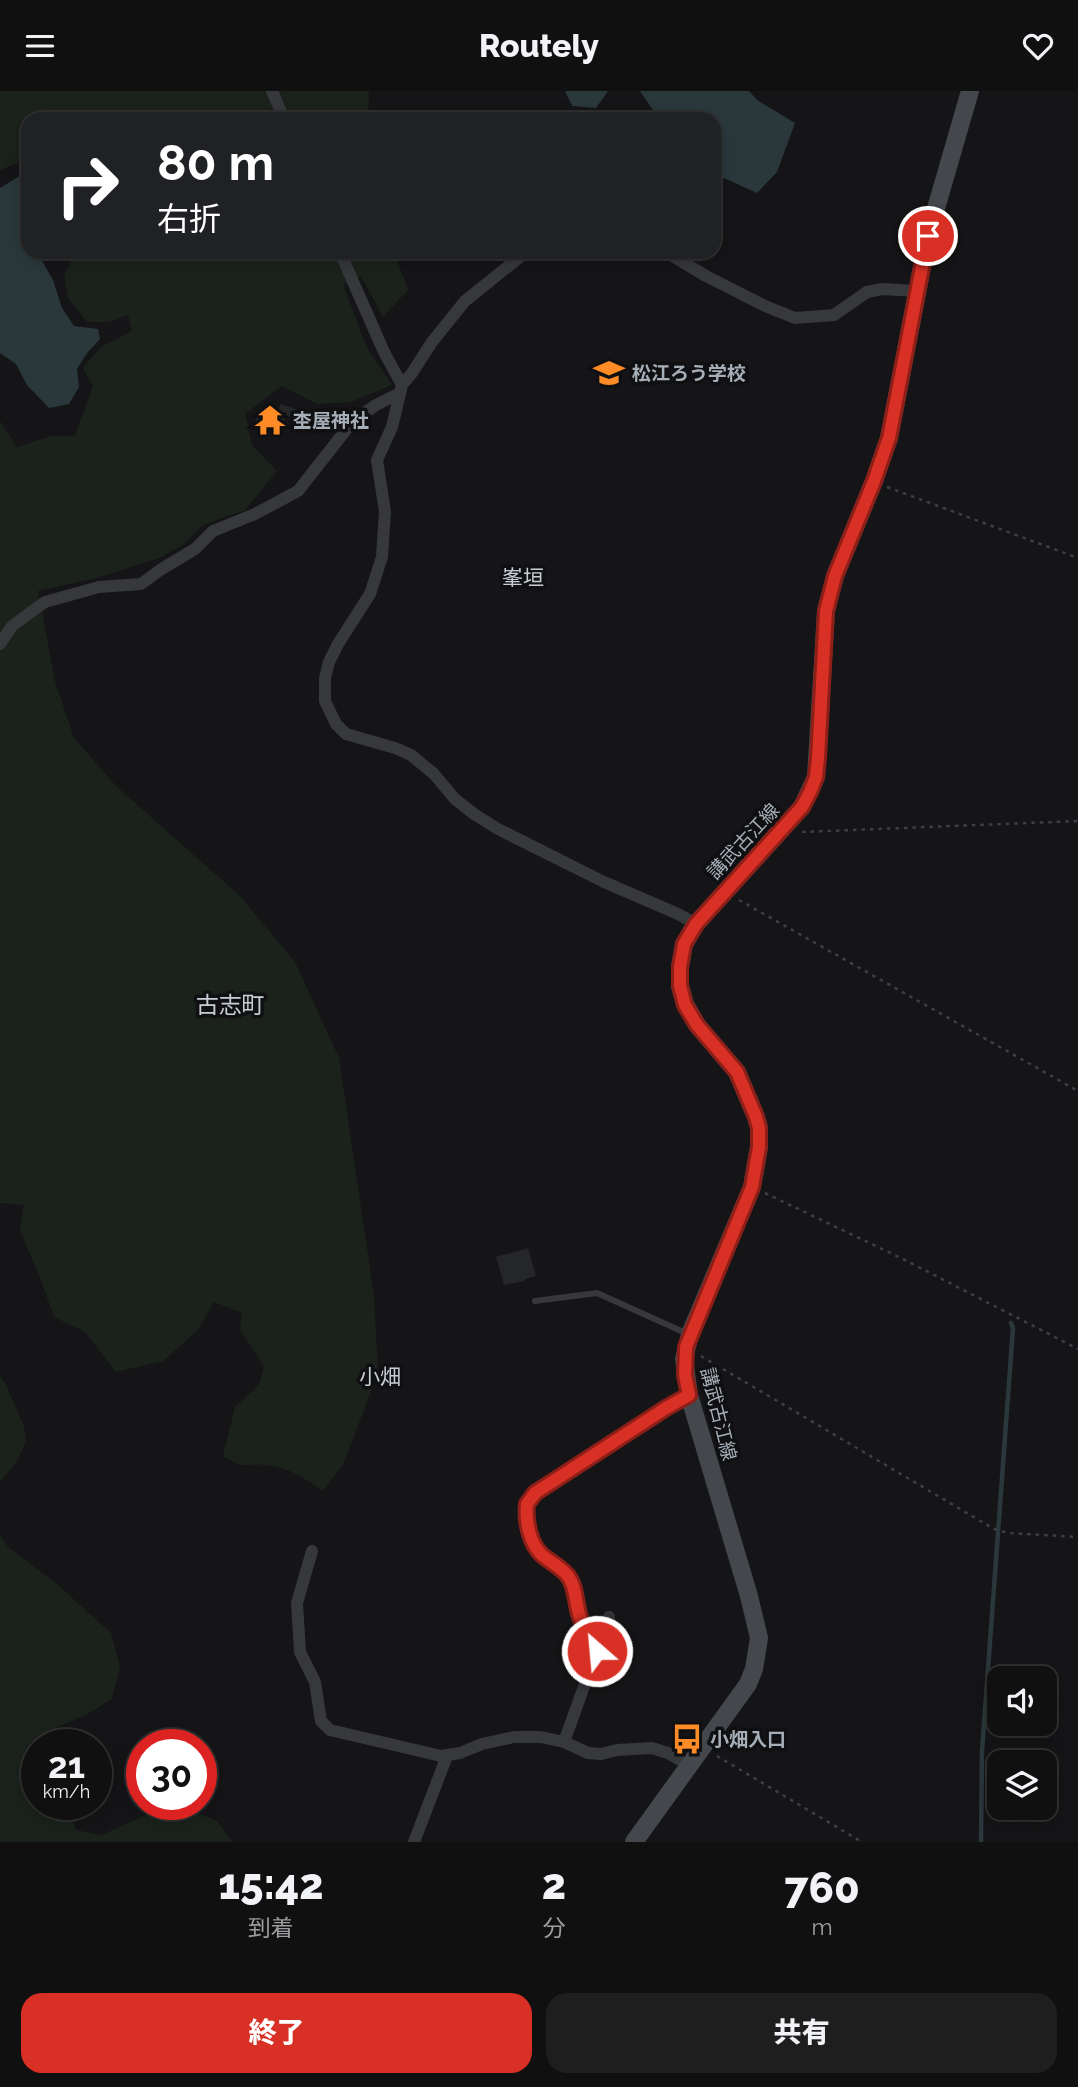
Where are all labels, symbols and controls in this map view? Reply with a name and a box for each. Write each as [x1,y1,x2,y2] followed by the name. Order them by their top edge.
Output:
[21,27,59,65] icon: menu
[479,27,599,64] text: Routely
[1019,27,1057,65] icon: heart
[157,134,274,191] text: 80 m
[42,140,133,231] icon: right
[157,200,221,237] text: 右折
[898,206,958,266] pin
[909,217,947,255] icon: arrive
[592,356,626,390] school or university icon: 松江ろう学校
[632,362,746,384] place label: 松江ろう学校
[253,403,287,437] temple icon: 杢屋神社
[293,409,369,431] place label: 杢屋神社
[502,565,544,590] district label: 峯垣
[703,799,783,883] street label: 講武古江線
[196,991,265,1018] district label: 古志町
[359,1364,401,1389] district label: 小畑
[697,1365,741,1463] street label: 講武古江線
[560,1614,634,1688] position arrow
[987,1666,1057,1820] map controls
[987,1666,1057,1736] button: sound
[670,1722,704,1756] bus stop icon: 小畑入口
[710,1728,786,1750] place label: 小畑入口
[126,1729,217,1820] speed limit sign: 30
[48,1745,85,1786] text: 21
[987,1750,1057,1820] button: layers
[43,1781,90,1802] text: km/h
[218,1860,324,1909] text: 15:42
[542,1860,566,1909] text: 2
[784,1864,860,1913] text: 760
[811,1913,833,1940] text: m
[248,1914,294,1941] text: 到着
[542,1914,565,1941] text: 分
[21,1993,532,2073] button: 終了
[546,1993,1057,2073] button: 共有

